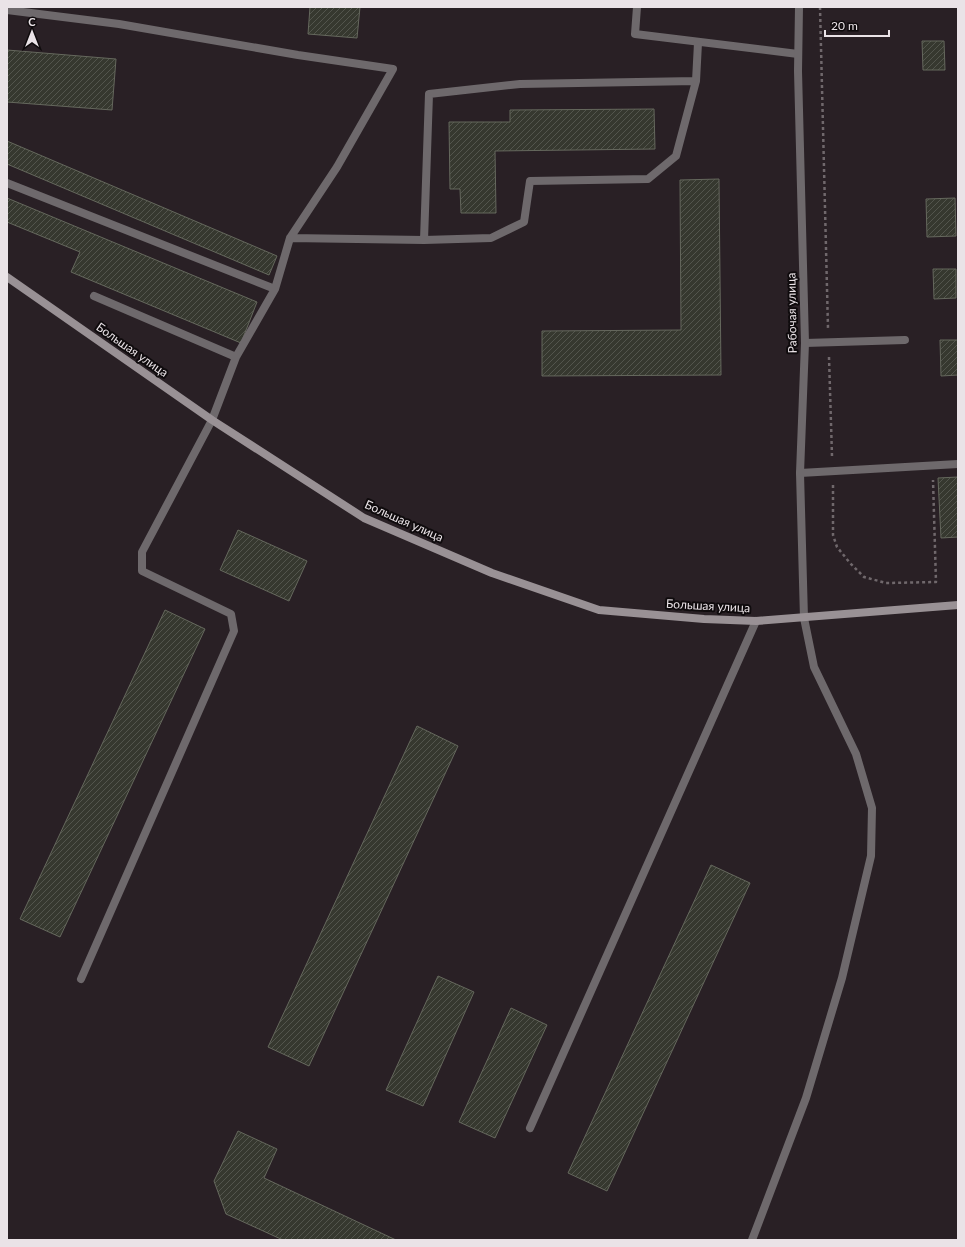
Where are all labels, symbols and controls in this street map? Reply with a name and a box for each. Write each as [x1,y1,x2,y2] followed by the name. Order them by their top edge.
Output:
[12,12,52,52] north arrow
[825,12,889,38] scale bar
[28,15,36,28] text: С
[831,18,858,33] text: 20 m
[783,272,800,353] street label: Рабочая улица
[93,319,171,380] street label: Большая улица
[363,497,446,545] street label: Большая улица
[665,596,751,615] street label: Большая улица

